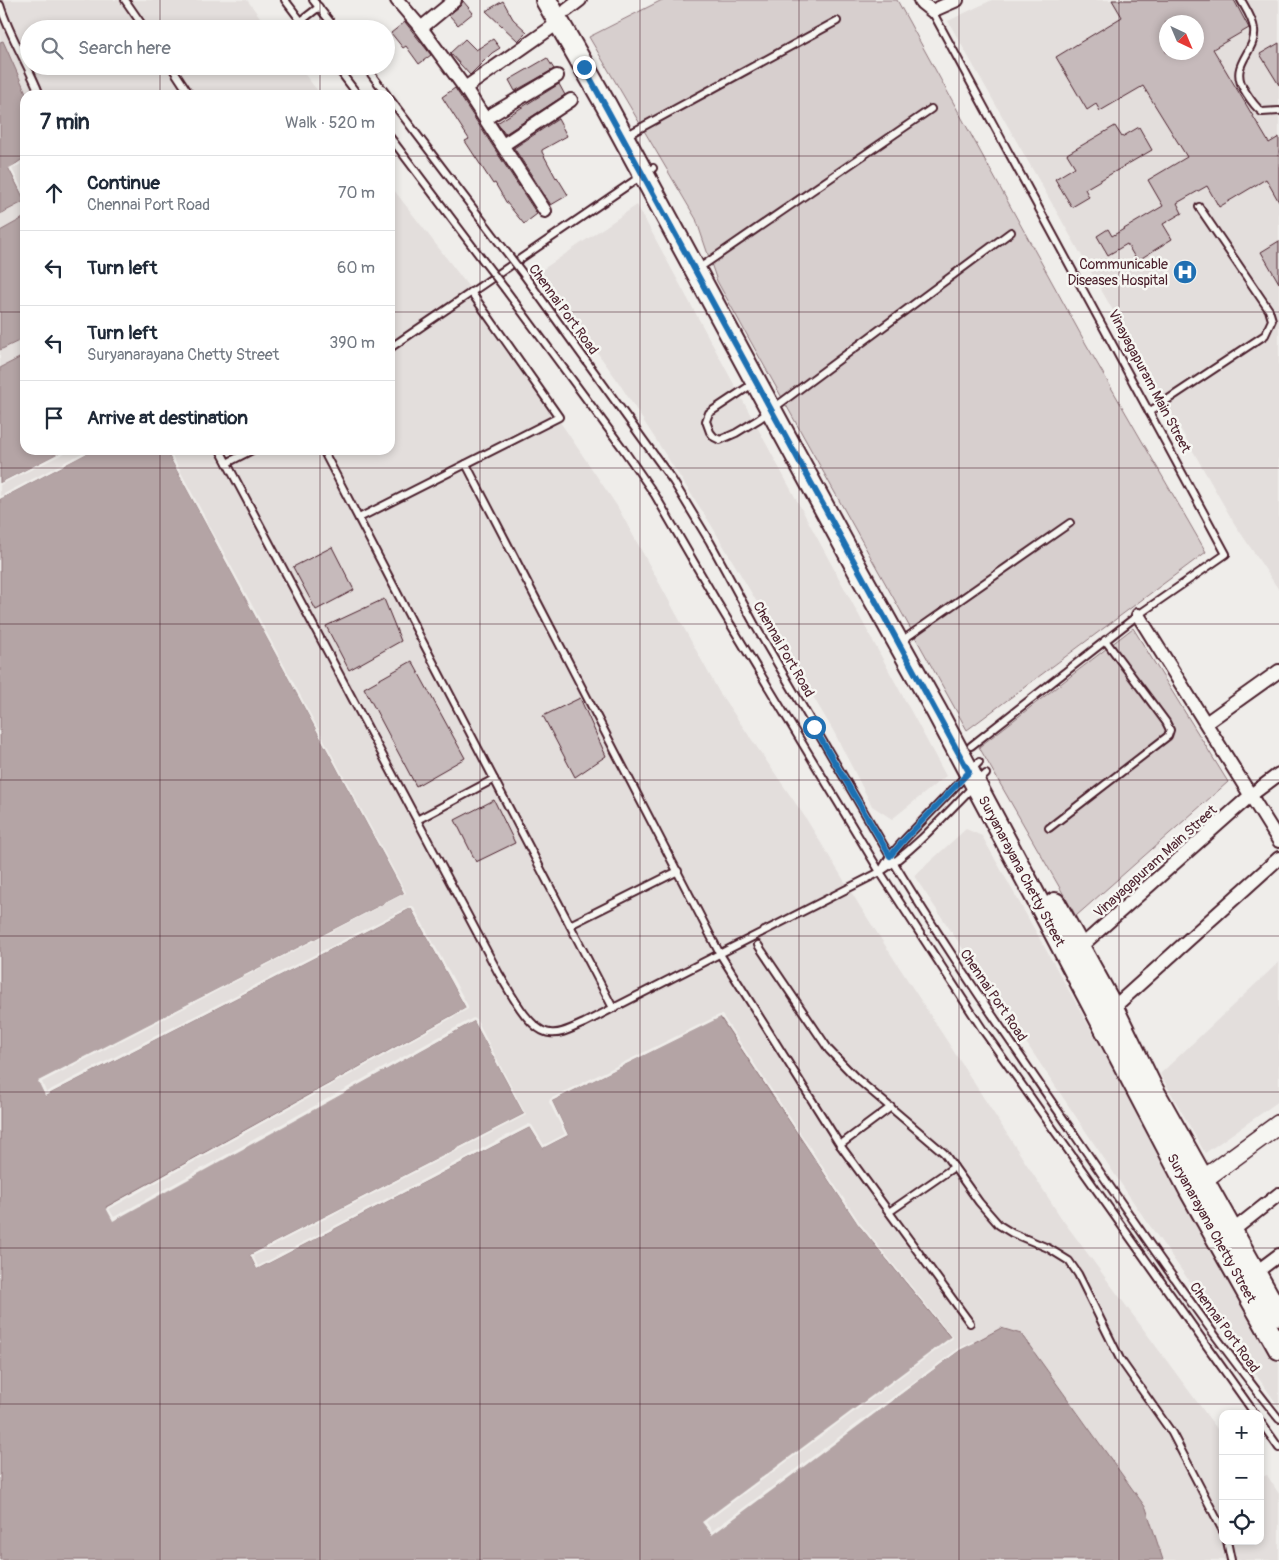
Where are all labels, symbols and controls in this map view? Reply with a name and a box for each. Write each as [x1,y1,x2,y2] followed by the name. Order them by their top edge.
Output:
[1159,15,1204,60] north arrow
[20,20,395,75] search box
[38,34,66,62] icon: search
[78,36,171,60] text: Search here
[573,56,596,79] route end
[40,109,90,136] text: 7 min
[285,113,375,133] text: Walk · 520 m
[87,171,160,195] text: Continue
[40,179,68,207] icon: ahead
[338,183,375,203] text: 70 m
[87,195,210,215] text: Chennai Port Road
[40,254,68,282] icon: left
[87,256,157,280] text: Turn left
[1067,256,1168,289] place label: Communicable Diseases Hospital
[337,258,375,278] text: 60 m
[1172,259,1198,285] hospital icon: Communicable Diseases Hospital
[525,261,602,358] street label: Chennai Port Road
[1105,307,1195,456] street label: Vinayagapuram Main Street
[87,321,157,345] text: Turn left
[40,329,68,357] icon: left
[329,333,375,353] text: 390 m
[87,345,279,365] text: Suryanarayana Chetty Street
[40,404,68,432] icon: arrive
[87,406,248,430] text: Arrive at destination
[749,598,818,700] street label: Chennai Port Road
[803,716,826,739] route start
[975,793,1069,950] street label: Suryanarayana Chetty Street
[1090,801,1221,921] street label: Vinayagapuram Main Street
[956,946,1031,1045] street label: Chennai Port Road
[1163,1151,1260,1306] street label: Suryanarayana Chetty Street
[1186,1279,1263,1376] street label: Chennai Port Road
[1219,1410,1264,1545] map controls
[1219,1410,1264,1455] button: +
[1219,1455,1264,1500] button: −
[1219,1500,1264,1545] button: locate

